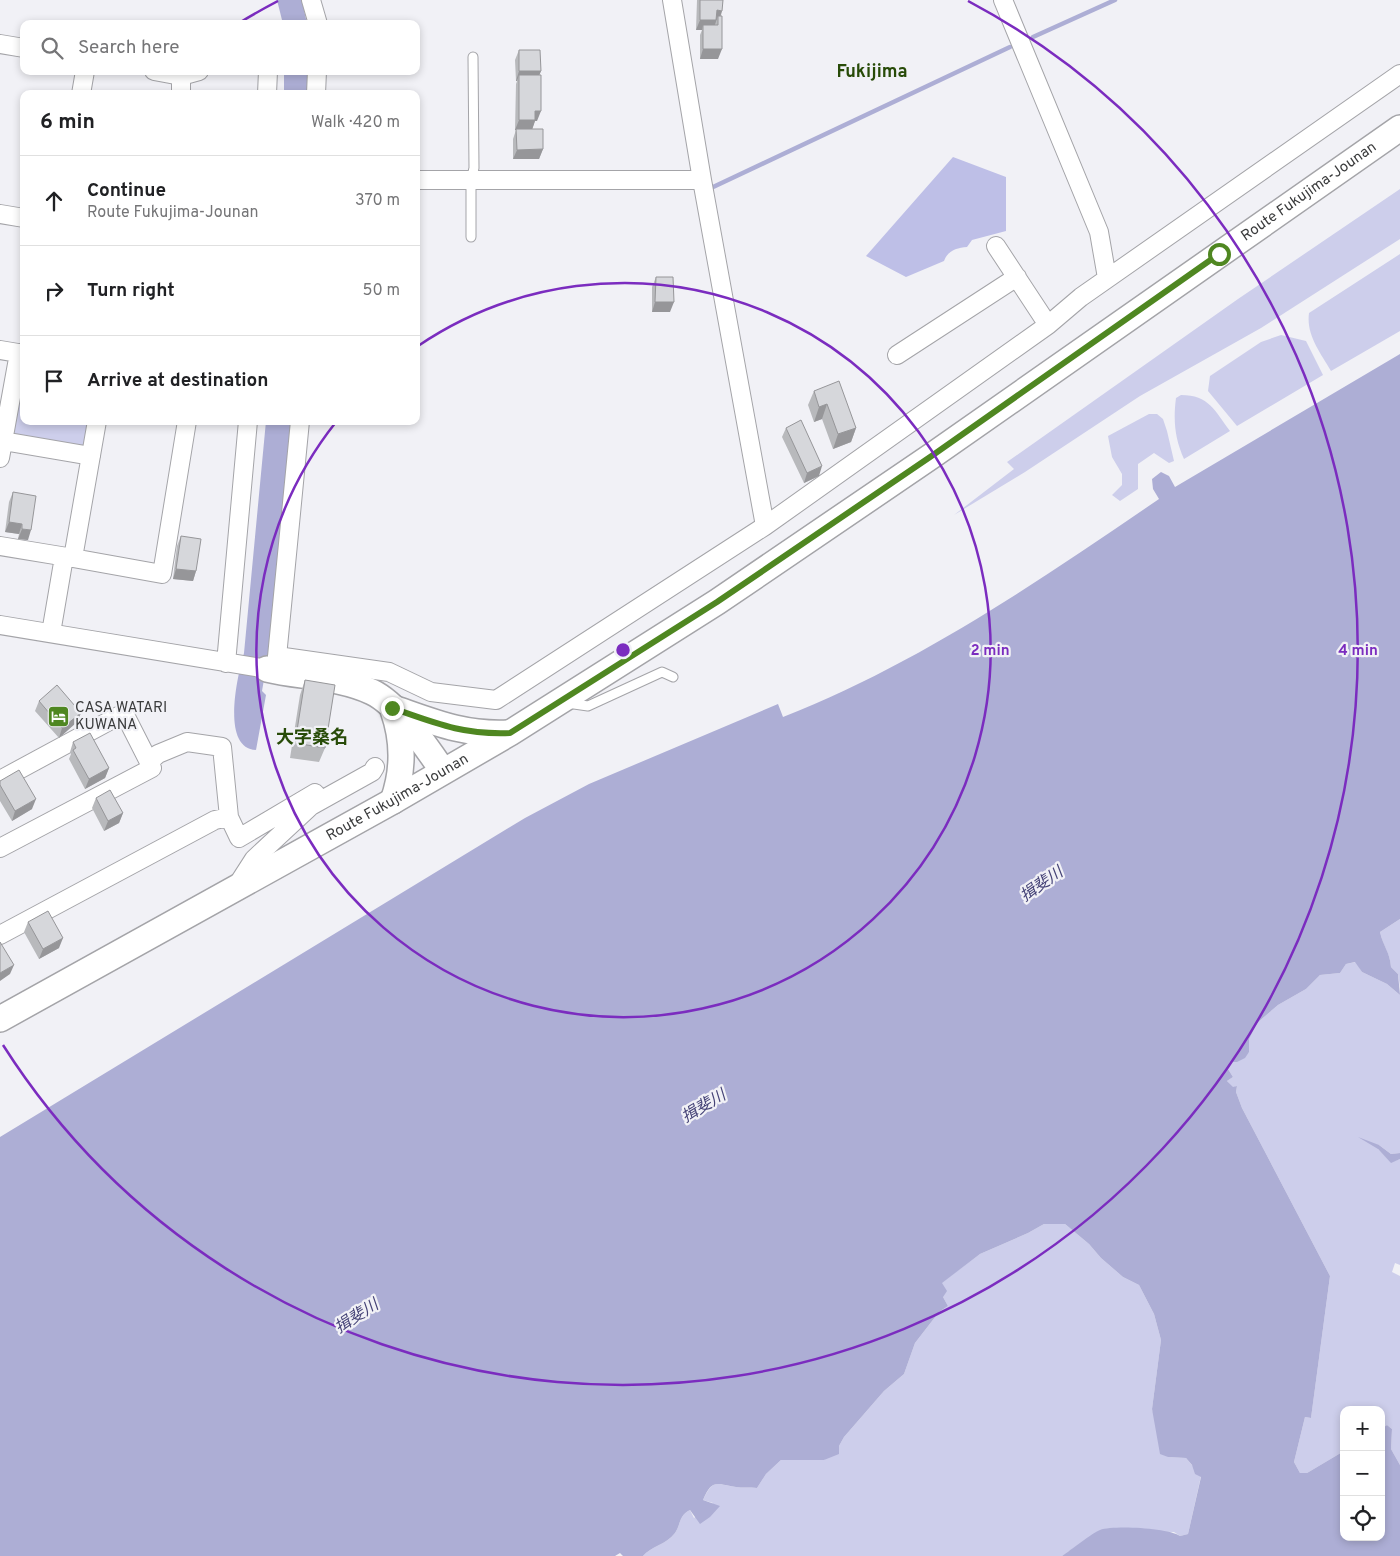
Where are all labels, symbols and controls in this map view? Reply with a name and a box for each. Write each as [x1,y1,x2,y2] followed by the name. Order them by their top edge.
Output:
[20,20,420,75] search box
[38,34,66,62] icon: search
[78,36,180,60] text: Search here
[836,61,908,84] district label: Fukijima
[40,109,95,136] text: 6 min
[311,113,400,133] text: Walk · 420 m
[1238,138,1380,246] street label: Route Fukujima-Jounan
[87,179,166,203] text: Continue
[40,187,68,215] icon: ahead
[355,191,400,211] text: 370 m
[87,203,259,223] text: Route Fukujima-Jounan
[1208,243,1231,266] route start
[40,277,68,305] icon: right
[87,279,175,303] text: Turn right
[363,281,400,301] text: 50 m
[40,367,68,395] icon: arrive
[87,369,268,393] text: Arrive at destination
[614,641,632,659] centre of rings
[970,642,1010,661] text: 2 min
[1338,642,1378,661] text: 4 min
[381,697,404,720] route end
[75,699,167,735] place label: CASA WATARI KUWANA
[47,705,71,729] hotel icon: CASA WATARI KUWANA
[276,727,348,750] district label: 大字桑名
[323,750,472,846] street label: Route Fukujima-Jounan
[1017,862,1069,907] water label: 揖斐川
[678,1085,731,1128] water label: 揖斐川
[331,1294,384,1338] water label: 揖斐川
[1340,1406,1385,1541] map controls
[1340,1406,1385,1451] button: +
[1340,1451,1385,1496] button: −
[1340,1496,1385,1541] button: locate

